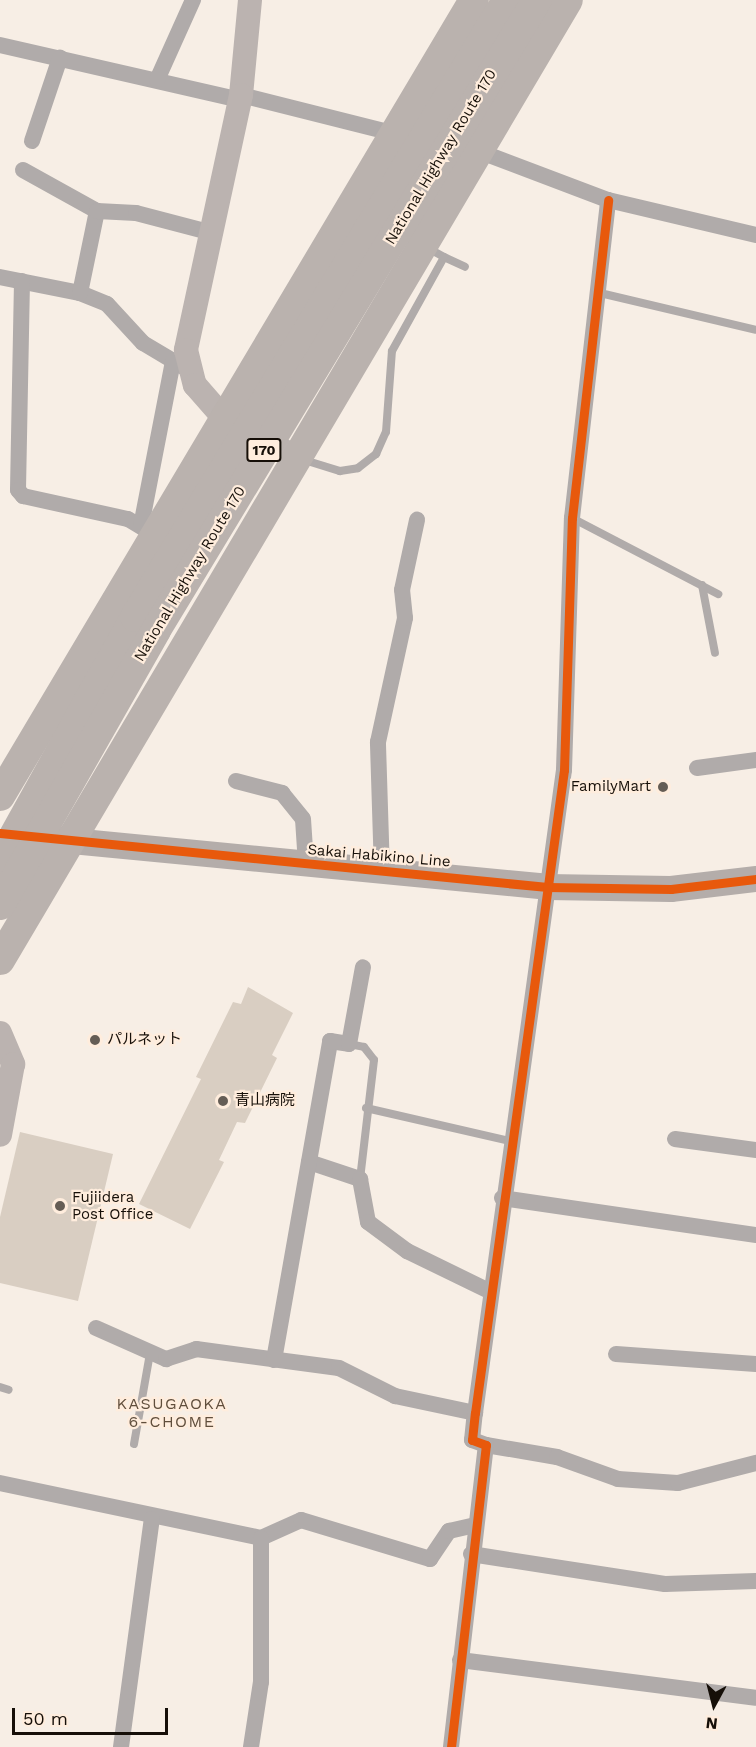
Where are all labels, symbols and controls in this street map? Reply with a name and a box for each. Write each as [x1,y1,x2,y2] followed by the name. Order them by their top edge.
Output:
[381,66,501,248] street label: National Highway Route 170
[246,439,282,461] road number: 170
[130,483,250,665] street label: National Highway Route 170
[571,778,651,796] place label: FamilyMart
[656,780,670,794] marker: FamilyMart
[307,841,451,871] street label: Sakai Habikino Line
[107,1031,182,1049] place label: パルネット
[88,1033,102,1047] marker: パルネット
[235,1092,295,1110] place label: 青山病院
[216,1094,230,1108] marker: 青山病院
[72,1188,153,1223] place label: Fujiidera Post Office
[53,1199,67,1213] marker: Fujiidera Post Office
[117,1394,227,1432] district label: KASUGAOKA 6-CHOME
[684,1675,744,1735] north arrow
[15,1696,171,1734] scale bar
[23,1708,68,1729] text: 50 m
[705,1713,719,1734] text: N

